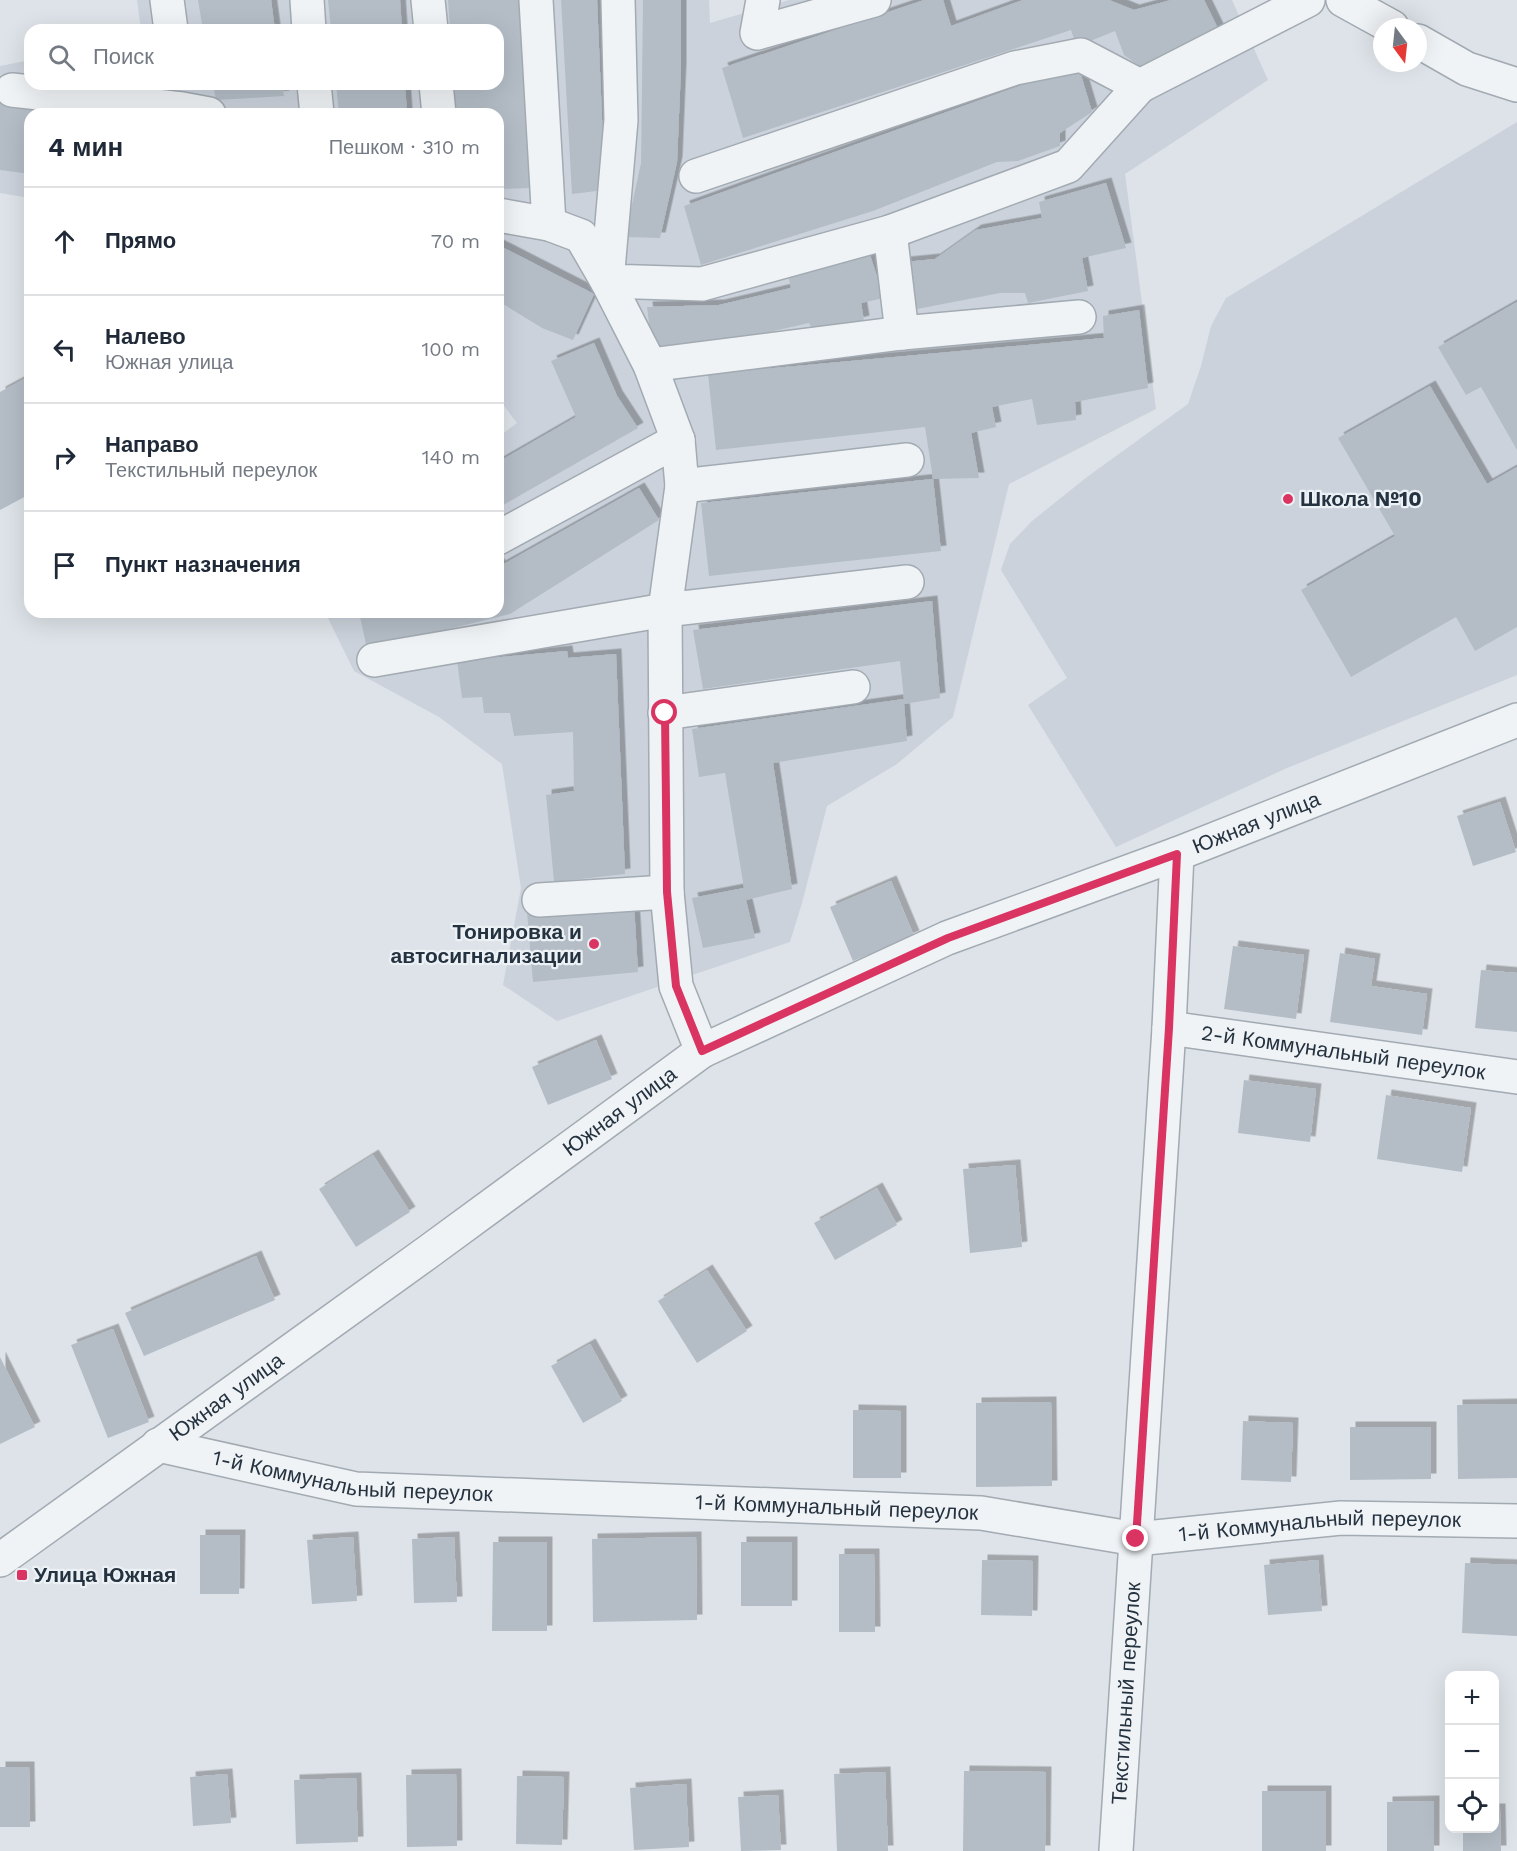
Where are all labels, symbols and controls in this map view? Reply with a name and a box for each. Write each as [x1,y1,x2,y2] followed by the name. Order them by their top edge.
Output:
[1373,18,1427,72] north arrow
[24,24,504,90] search box
[45,41,78,74] icon: search
[93,44,154,69] text: Поиск
[48,132,123,162] text: 4 мин
[329,135,480,159] text: Пешком · 310 m
[48,225,81,258] icon: ahead
[105,228,176,253] text: Прямо
[431,229,480,253] text: 70 m
[105,324,186,349] text: Налево
[48,333,81,366] icon: left
[421,337,480,361] text: 100 m
[105,350,233,374] text: Южная улица
[105,432,199,457] text: Направо
[48,441,81,474] icon: right
[422,445,480,469] text: 140 m
[105,458,317,482] text: Текстильный переулок
[1300,486,1422,511] place label: Школа №10
[1281,492,1295,506] marker: Школа №10
[48,549,81,582] icon: arrive
[105,552,301,577] text: Пункт назначения
[651,699,677,725] route start
[1189,786,1324,859] street label: Южная улица
[391,919,582,968] place label: Тонировка и автосигнализации
[587,937,601,951] marker: Тонировка и автосигнализации
[1200,1020,1488,1085] street label: 2-й Коммунальный переулок
[558,1061,681,1161] street label: Южная улица
[164,1347,288,1446] street label: Южная улица
[210,1445,494,1506] street label: 1-й Коммунальный переулок
[695,1489,980,1525] street label: 1-й Коммунальный переулок
[1177,1505,1462,1547] street label: 1-й Коммунальный переулок
[1122,1525,1148,1551] route end
[34,1562,176,1587] place label: Улица Южная
[15,1568,29,1582] marker: Улица Южная
[1106,1580,1145,1805] street label: Текстильный переулок
[1445,1671,1499,1833] map controls
[1445,1671,1499,1725] button: +
[1445,1725,1499,1779] button: −
[1445,1779,1499,1833] button: locate

